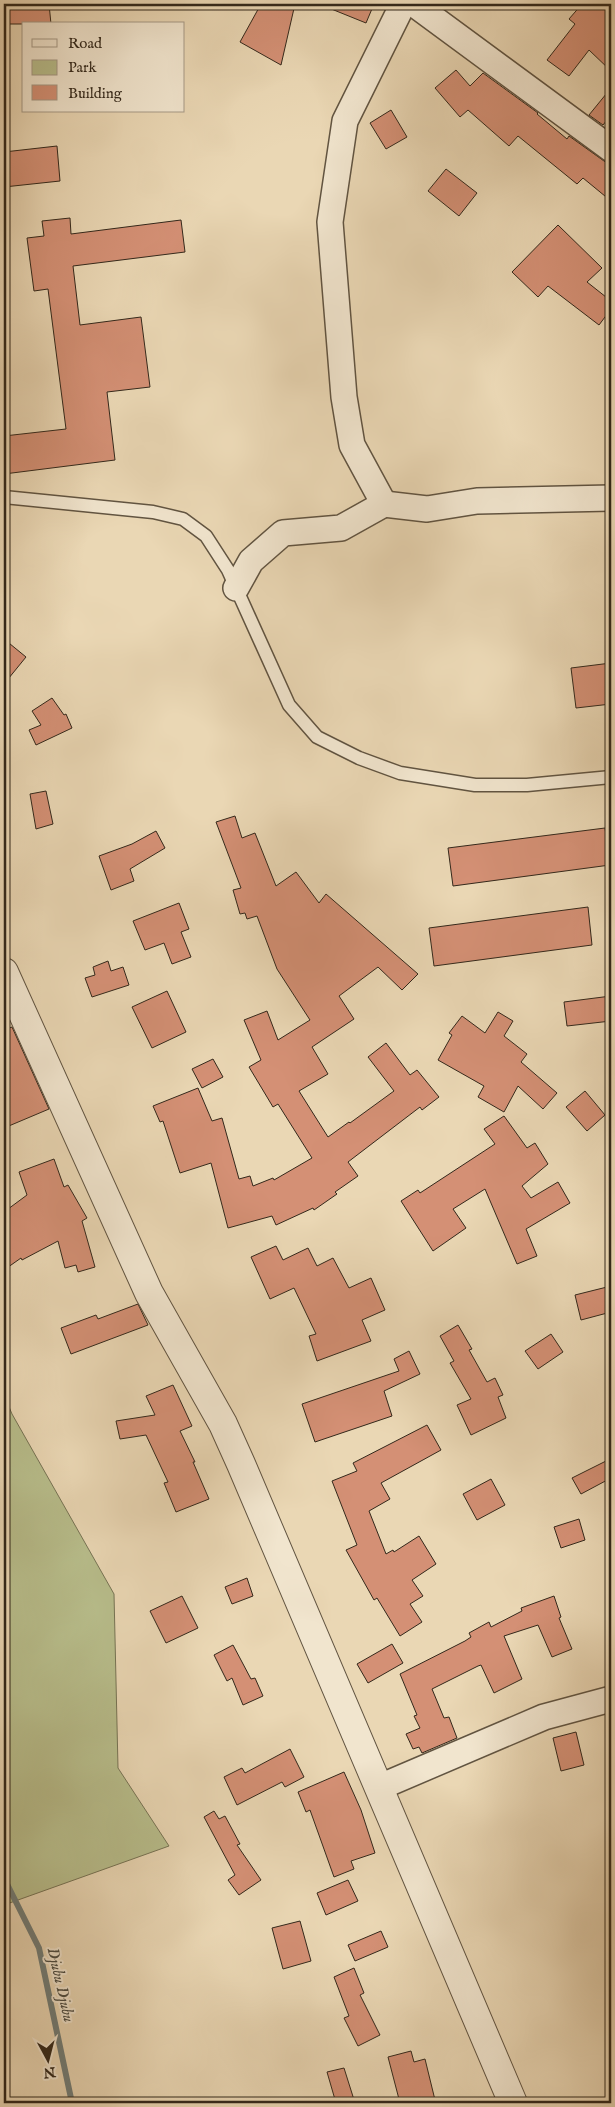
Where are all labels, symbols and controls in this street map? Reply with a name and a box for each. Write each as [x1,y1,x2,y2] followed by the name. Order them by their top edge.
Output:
[22,22,185,112] legend
[68,34,103,53] text: Road
[68,58,98,77] text: Park
[68,84,123,103] text: Building
[42,1946,78,2024] water label: Djubu Djubu
[22,2034,72,2084] north arrow
[42,2062,58,2082] text: N

